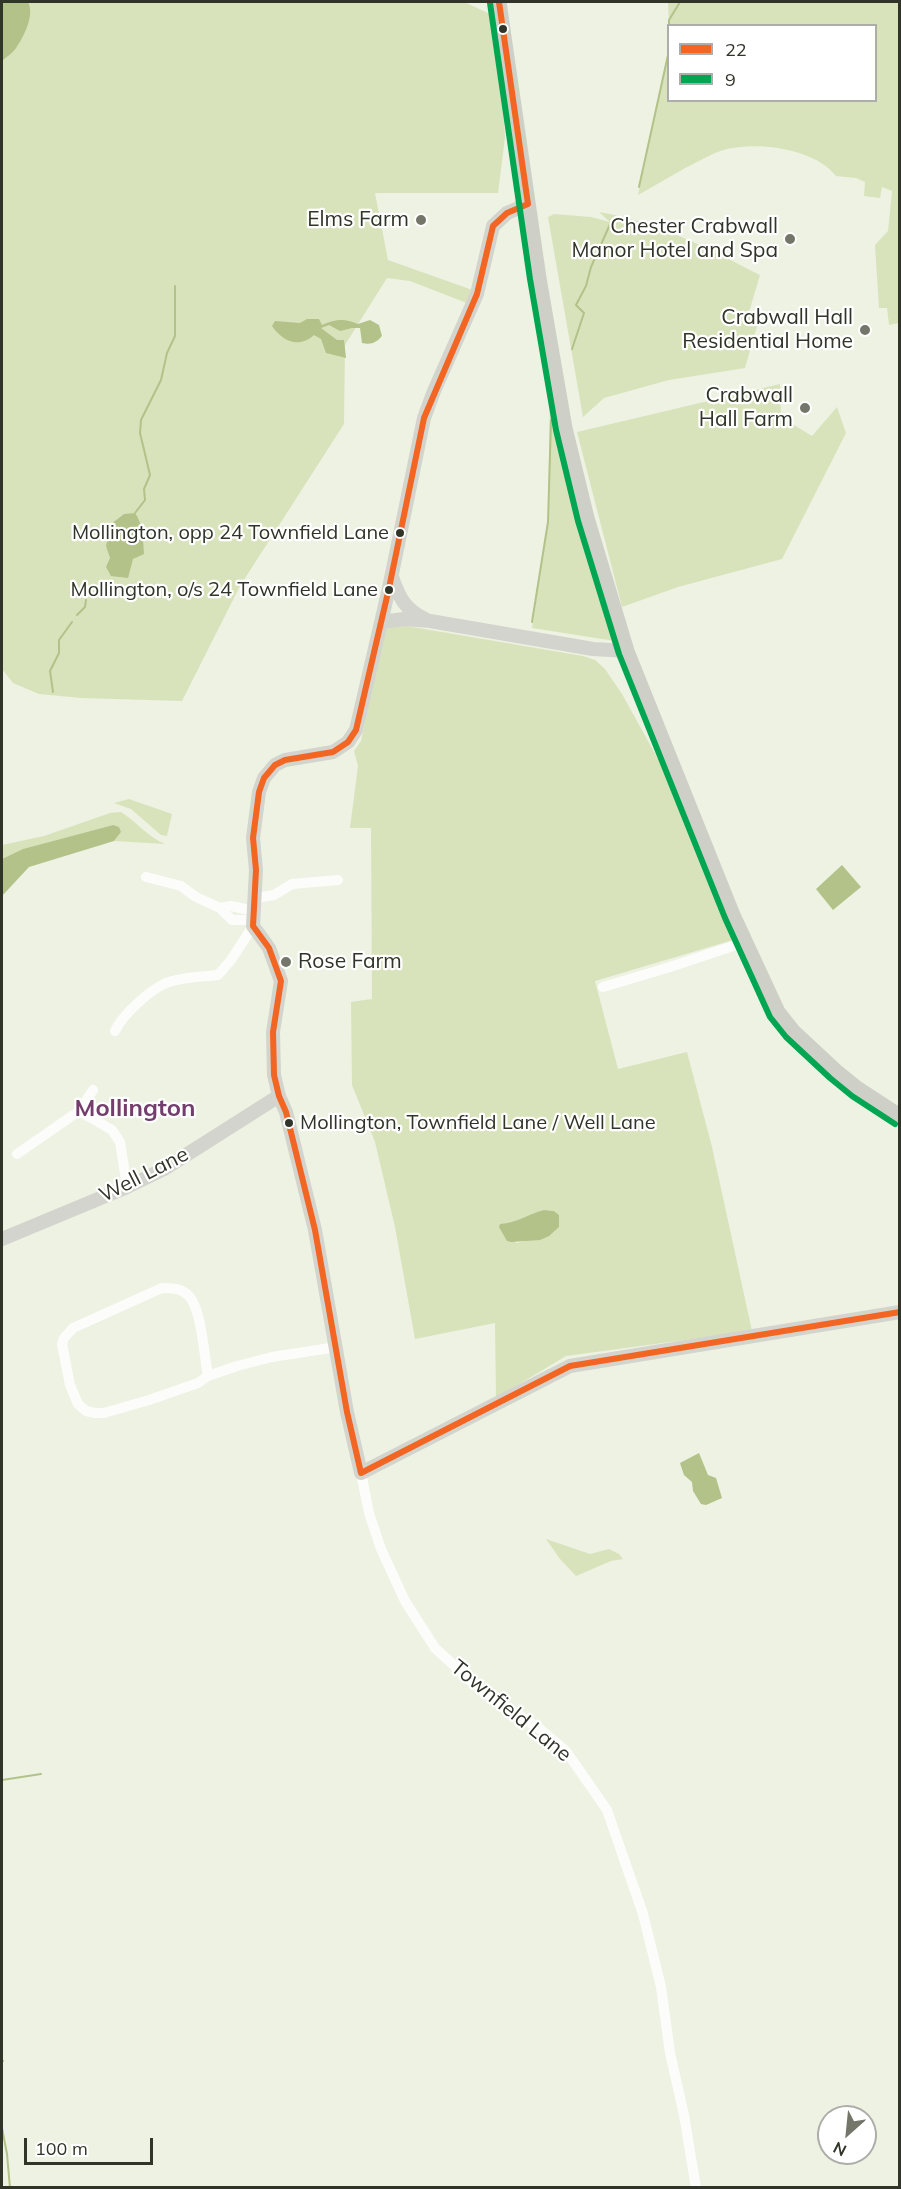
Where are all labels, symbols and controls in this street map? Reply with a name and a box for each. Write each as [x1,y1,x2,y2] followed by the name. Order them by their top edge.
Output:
[497,23,509,35] unlabelled marker
[667,24,877,102] legend
[725,38,747,61] text: 22
[725,68,736,91] text: 9
[307,207,409,233] place label: Elms Farm
[414,213,428,227] marker: Elms Farm
[572,214,778,264] place label: Chester Crabwall Manor Hotel and Spa
[783,232,797,246] marker: Chester Crabwall Manor Hotel and Spa
[682,305,853,355] place label: Crabwall Hall Residential Home
[858,323,872,337] marker: Crabwall Hall Residential Home
[699,383,793,433] place label: Crabwall Hall Farm
[798,401,812,415] marker: Crabwall Hall Farm
[72,521,389,545] place label: Mollington, opp 24 Townfield Lane
[394,527,406,539] marker: Mollington, opp 24 Townfield Lane
[70,578,378,602] place label: Mollington, o/s 24 Townfield Lane
[383,584,395,596] marker: Mollington, o/s 24 Townfield Lane
[298,949,402,975] place label: Rose Farm
[279,955,293,969] marker: Rose Farm
[75,1095,195,1123] district label: Mollington
[300,1111,656,1135] place label: Mollington, Townfield Lane / Well Lane
[283,1117,295,1129] marker: Mollington, Townfield Lane / Well Lane
[95,1142,193,1208] street label: Well Lane
[446,1655,576,1767] street label: Townfield Lane
[817,2105,877,2165] north arrow
[27,2126,156,2164] scale bar
[35,2137,88,2160] text: 100 m
[830,2138,850,2161] text: N

